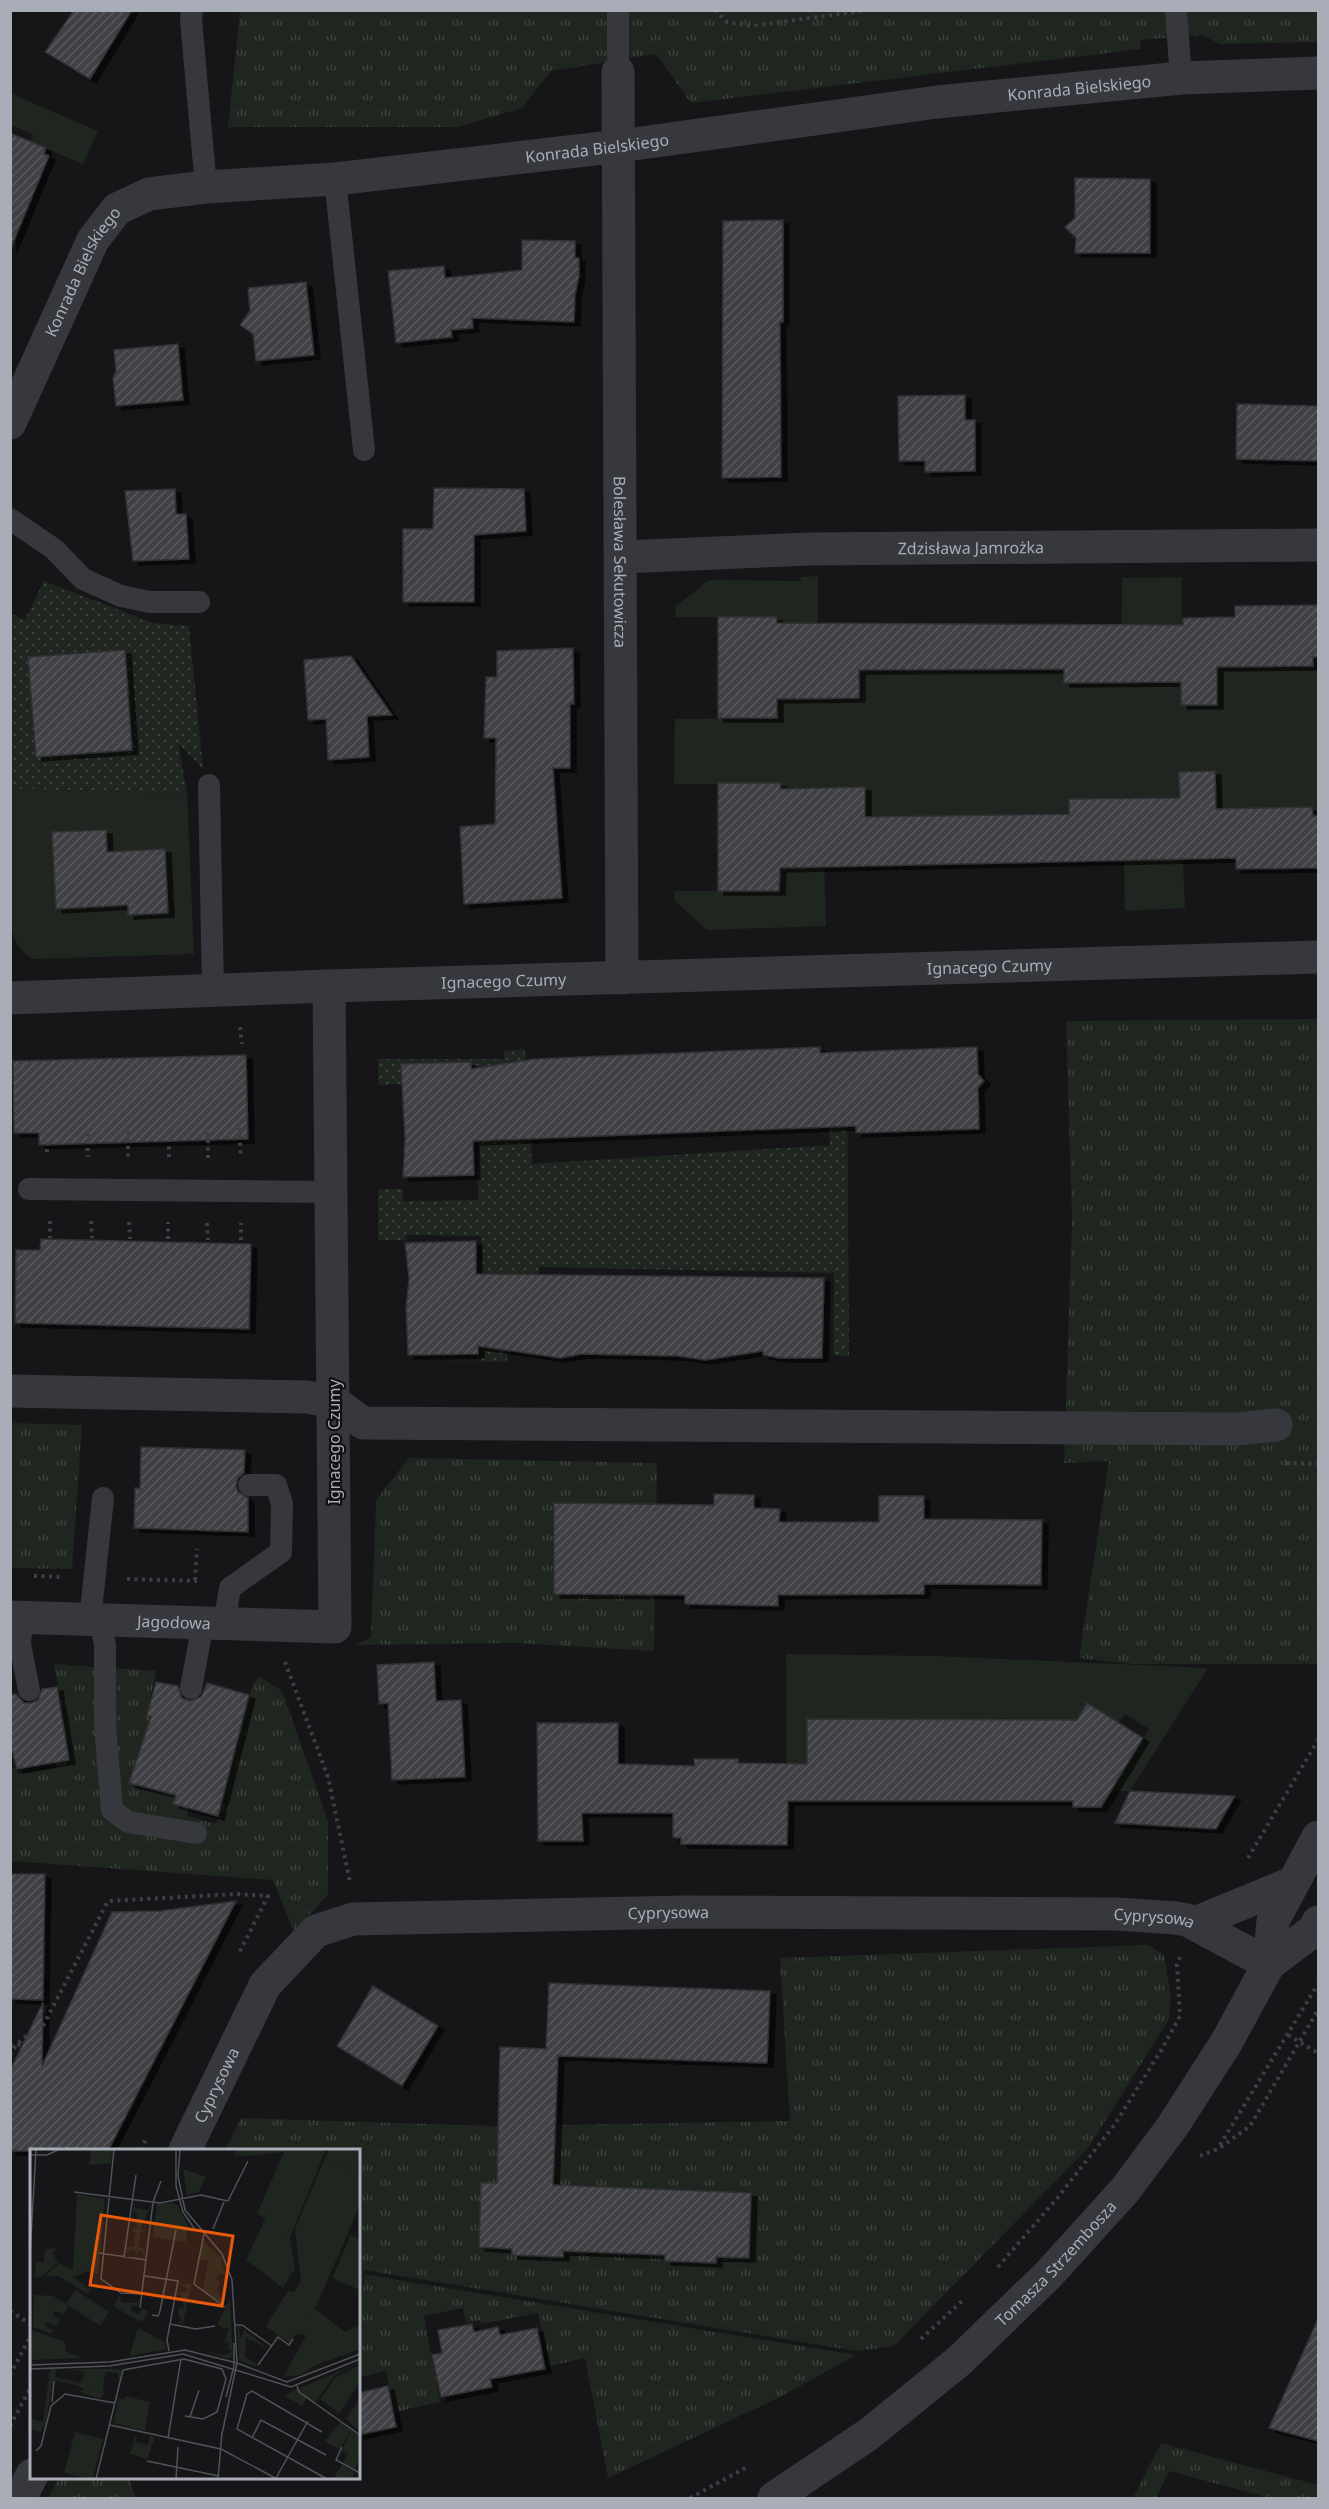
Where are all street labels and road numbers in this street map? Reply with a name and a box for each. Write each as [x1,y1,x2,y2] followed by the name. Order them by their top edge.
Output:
[1006,70,1152,106] street label: Konrada Bielskiego
[524,128,670,168] street label: Konrada Bielskiego
[40,202,126,340] street label: Konrada Bielskiego
[609,476,632,648] street label: Bolesława Sekutowicza
[898,536,1044,559] street label: Zdzisława Jamrożka
[927,954,1053,979] street label: Ignacego Czumy
[441,968,567,994] street label: Ignacego Czumy
[323,1379,345,1505] street label: Ignacego Czumy
[135,1610,211,1634] street label: Jagodowa
[627,1901,709,1924] street label: Cyprysowa
[1113,1903,1199,1933] street label: Cyprysowa
[189,2044,244,2127] street label: Cyprysowa
[991,2196,1121,2331] street label: Tomasza Strzembosza

